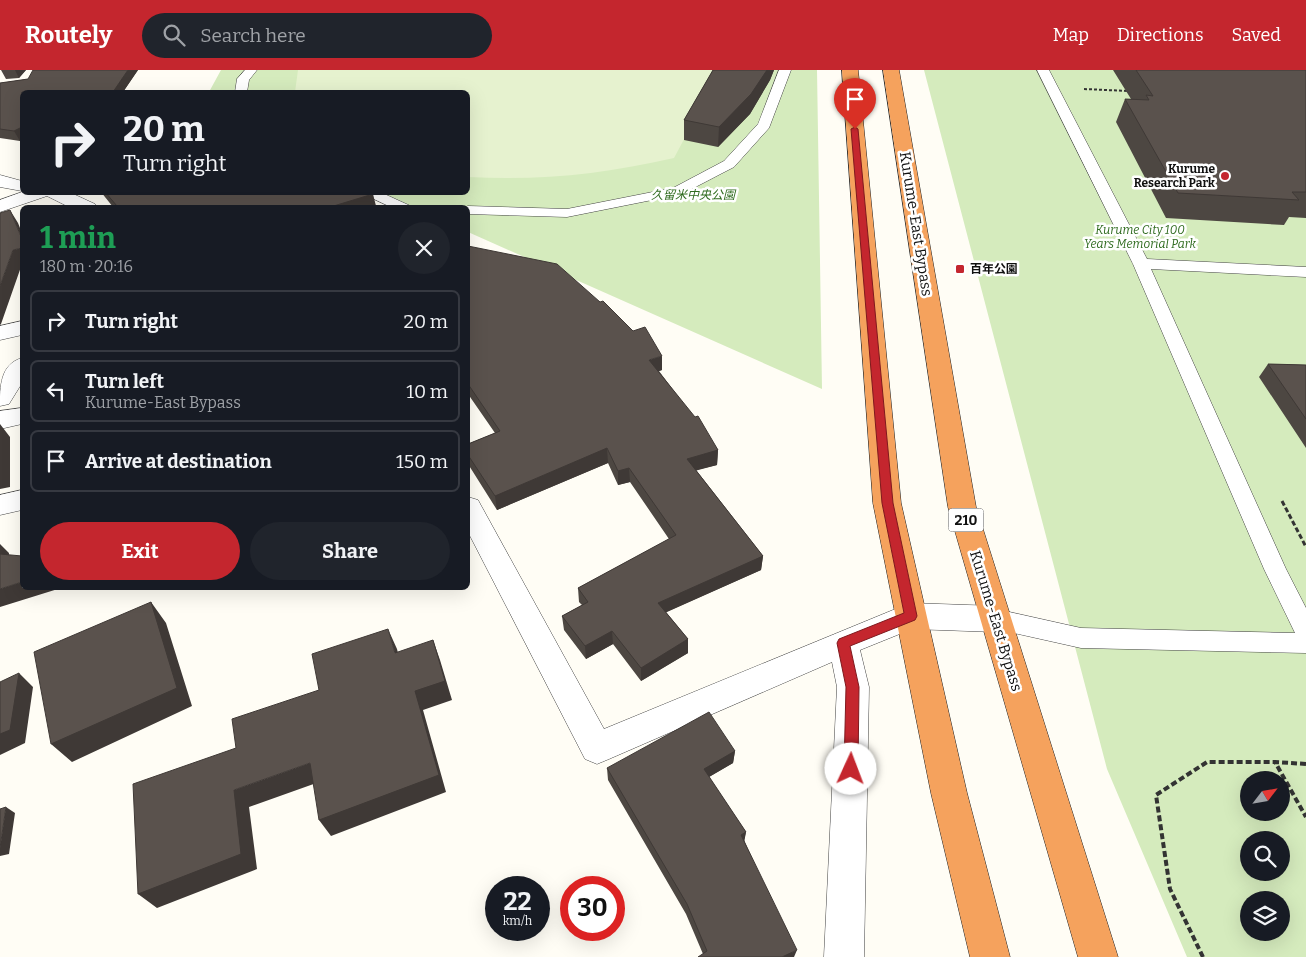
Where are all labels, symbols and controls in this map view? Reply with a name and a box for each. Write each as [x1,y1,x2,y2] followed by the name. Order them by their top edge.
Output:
[142,13,492,58] search box
[25,21,112,49] text: Routely
[160,21,188,49] icon: search
[200,24,306,47] text: Search here
[1053,24,1089,46] text: Map
[1117,24,1204,46] text: Directions
[1232,24,1281,46] text: Saved
[834,78,876,129] pin
[841,85,869,113] icon: arrive
[123,108,205,150] text: 20 m
[40,110,105,175] icon: right
[123,150,226,177] text: Turn right
[896,150,936,298] street label: Kurume-East Bypass
[1134,162,1216,190] place label: Kurume Research Park
[1219,170,1231,182] marker: Kurume Research Park
[651,188,737,202] park label: 久留米中央公園
[40,220,116,256] text: 1 min
[398,222,450,274] button: close
[1084,223,1197,251] park label: Kurume City 100 Years Memorial Park
[40,257,133,276] text: 180 m · 20:16
[970,262,1018,276] place label: 百年公園
[954,263,966,275] marker: 百年公園
[42,307,70,335] icon: right
[85,310,178,333] text: Turn right
[404,310,448,333] text: 20 m
[85,370,164,393] text: Turn left
[42,377,70,405] icon: left
[406,380,448,403] text: 10 m
[85,393,241,412] text: Kurume-East Bypass
[42,447,70,475] icon: arrive
[85,450,272,473] text: Arrive at destination
[396,450,448,473] text: 150 m
[948,508,984,532] road number: 210
[40,522,240,580] button: Exit
[250,522,450,580] button: Share
[966,548,1026,694] street label: Kurume-East Bypass
[824,742,876,794] position arrow
[1240,771,1290,821] north arrow
[1240,771,1290,941] map controls
[1240,831,1290,881] button: search
[560,876,625,941] speed limit sign: 30
[503,887,532,917] text: 22
[1240,891,1290,941] button: layers
[503,914,532,928] text: km/h

